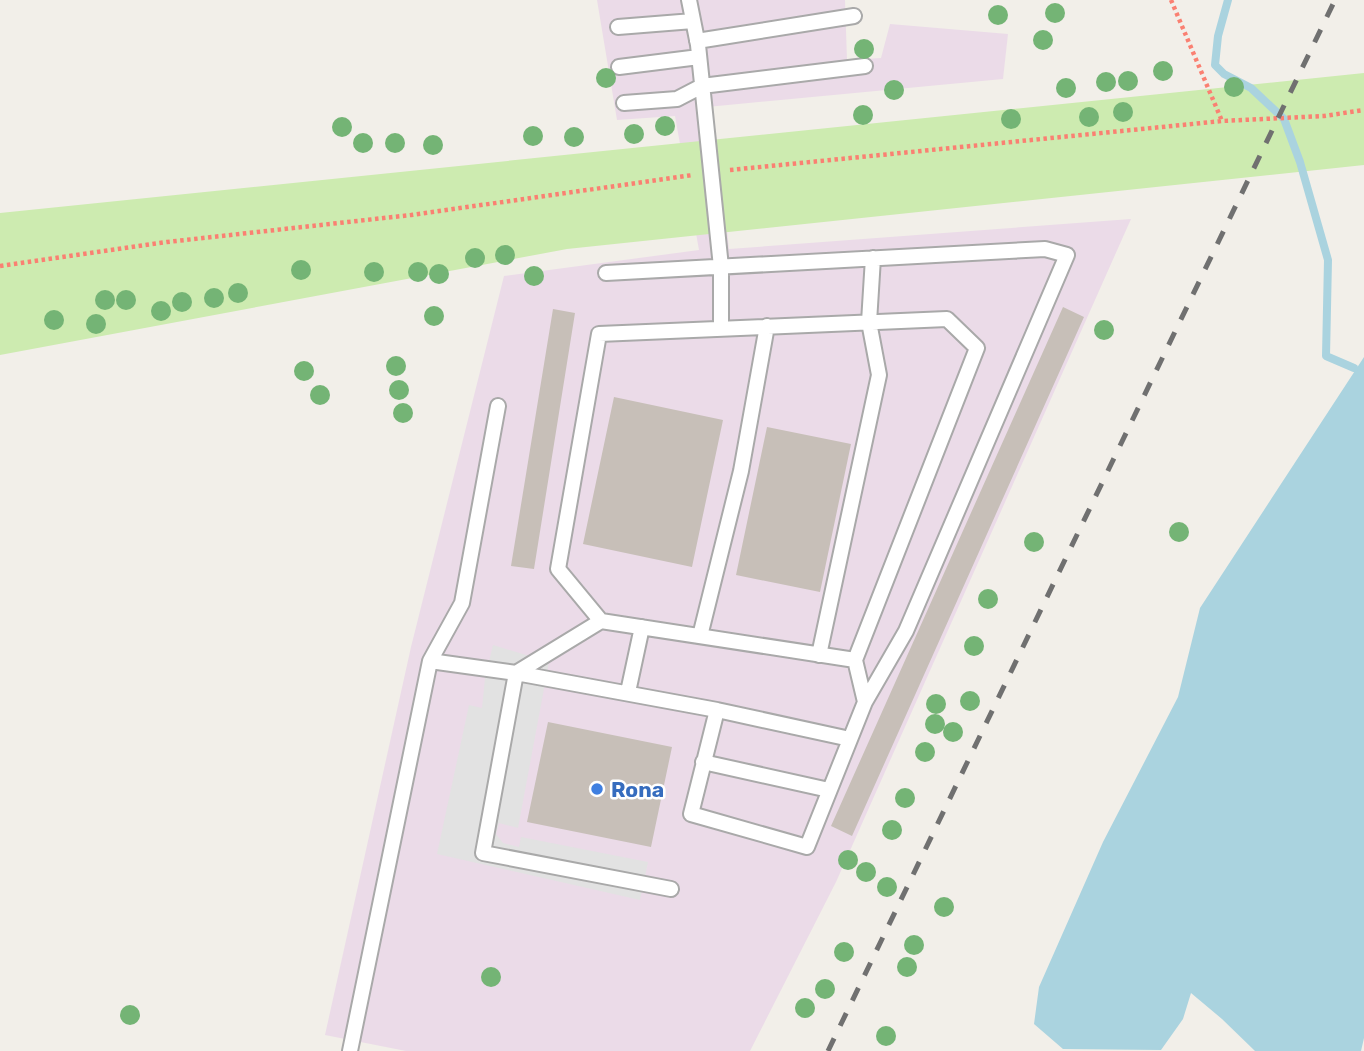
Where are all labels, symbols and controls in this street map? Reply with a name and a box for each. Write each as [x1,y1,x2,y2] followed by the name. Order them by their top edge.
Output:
[611,777,664,802] place label: Rona
[589,781,605,797] marker: Rona

